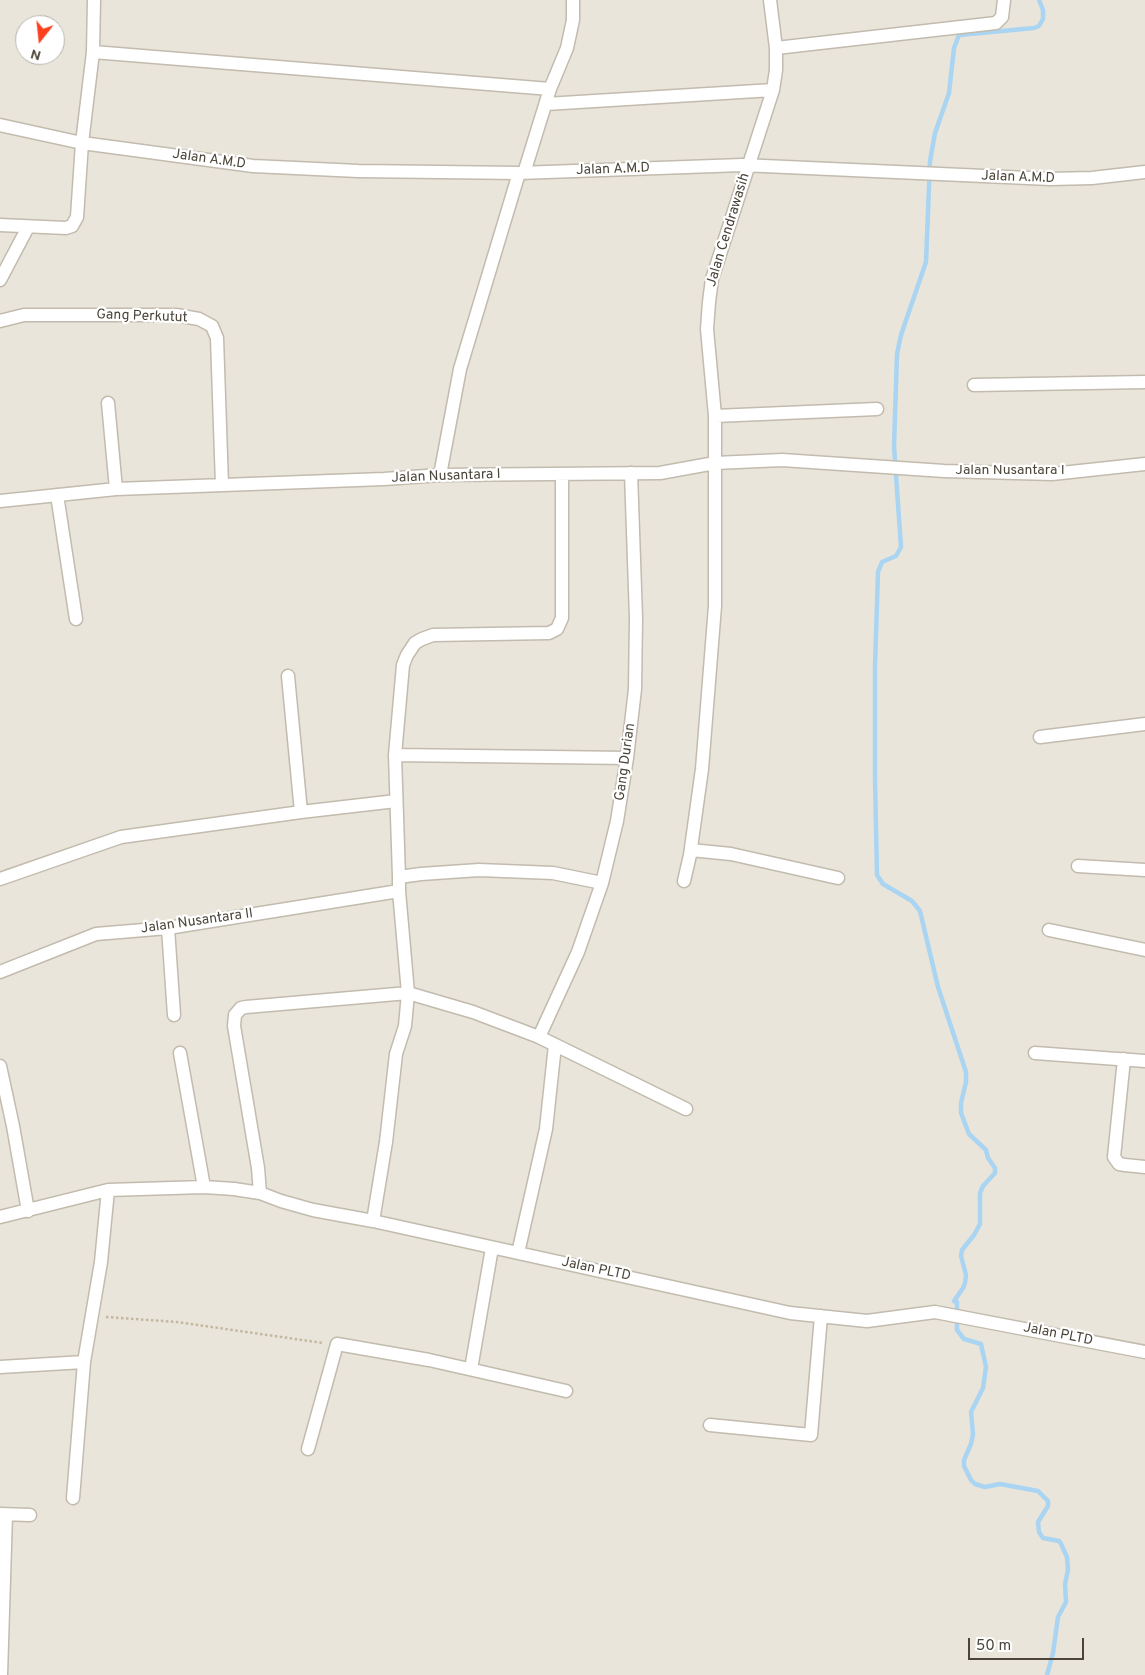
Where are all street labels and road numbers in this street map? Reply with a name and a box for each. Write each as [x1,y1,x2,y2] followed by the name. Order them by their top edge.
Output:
[171,147,247,173] street label: Jalan A.M.D
[576,160,650,180] street label: Jalan A.M.D
[981,168,1055,188] street label: Jalan A.M.D
[704,171,754,289] street label: Jalan Cendrawasih
[96,307,188,327] street label: Gang Perkutut
[955,463,1065,479] street label: Jalan Nusantara I
[391,467,501,487] street label: Jalan Nusantara I
[612,722,640,802] street label: Gang Durian
[140,906,254,938] street label: Jalan Nusantara II
[560,1254,632,1286] street label: Jalan PLTD
[1022,1320,1094,1350] street label: Jalan PLTD

